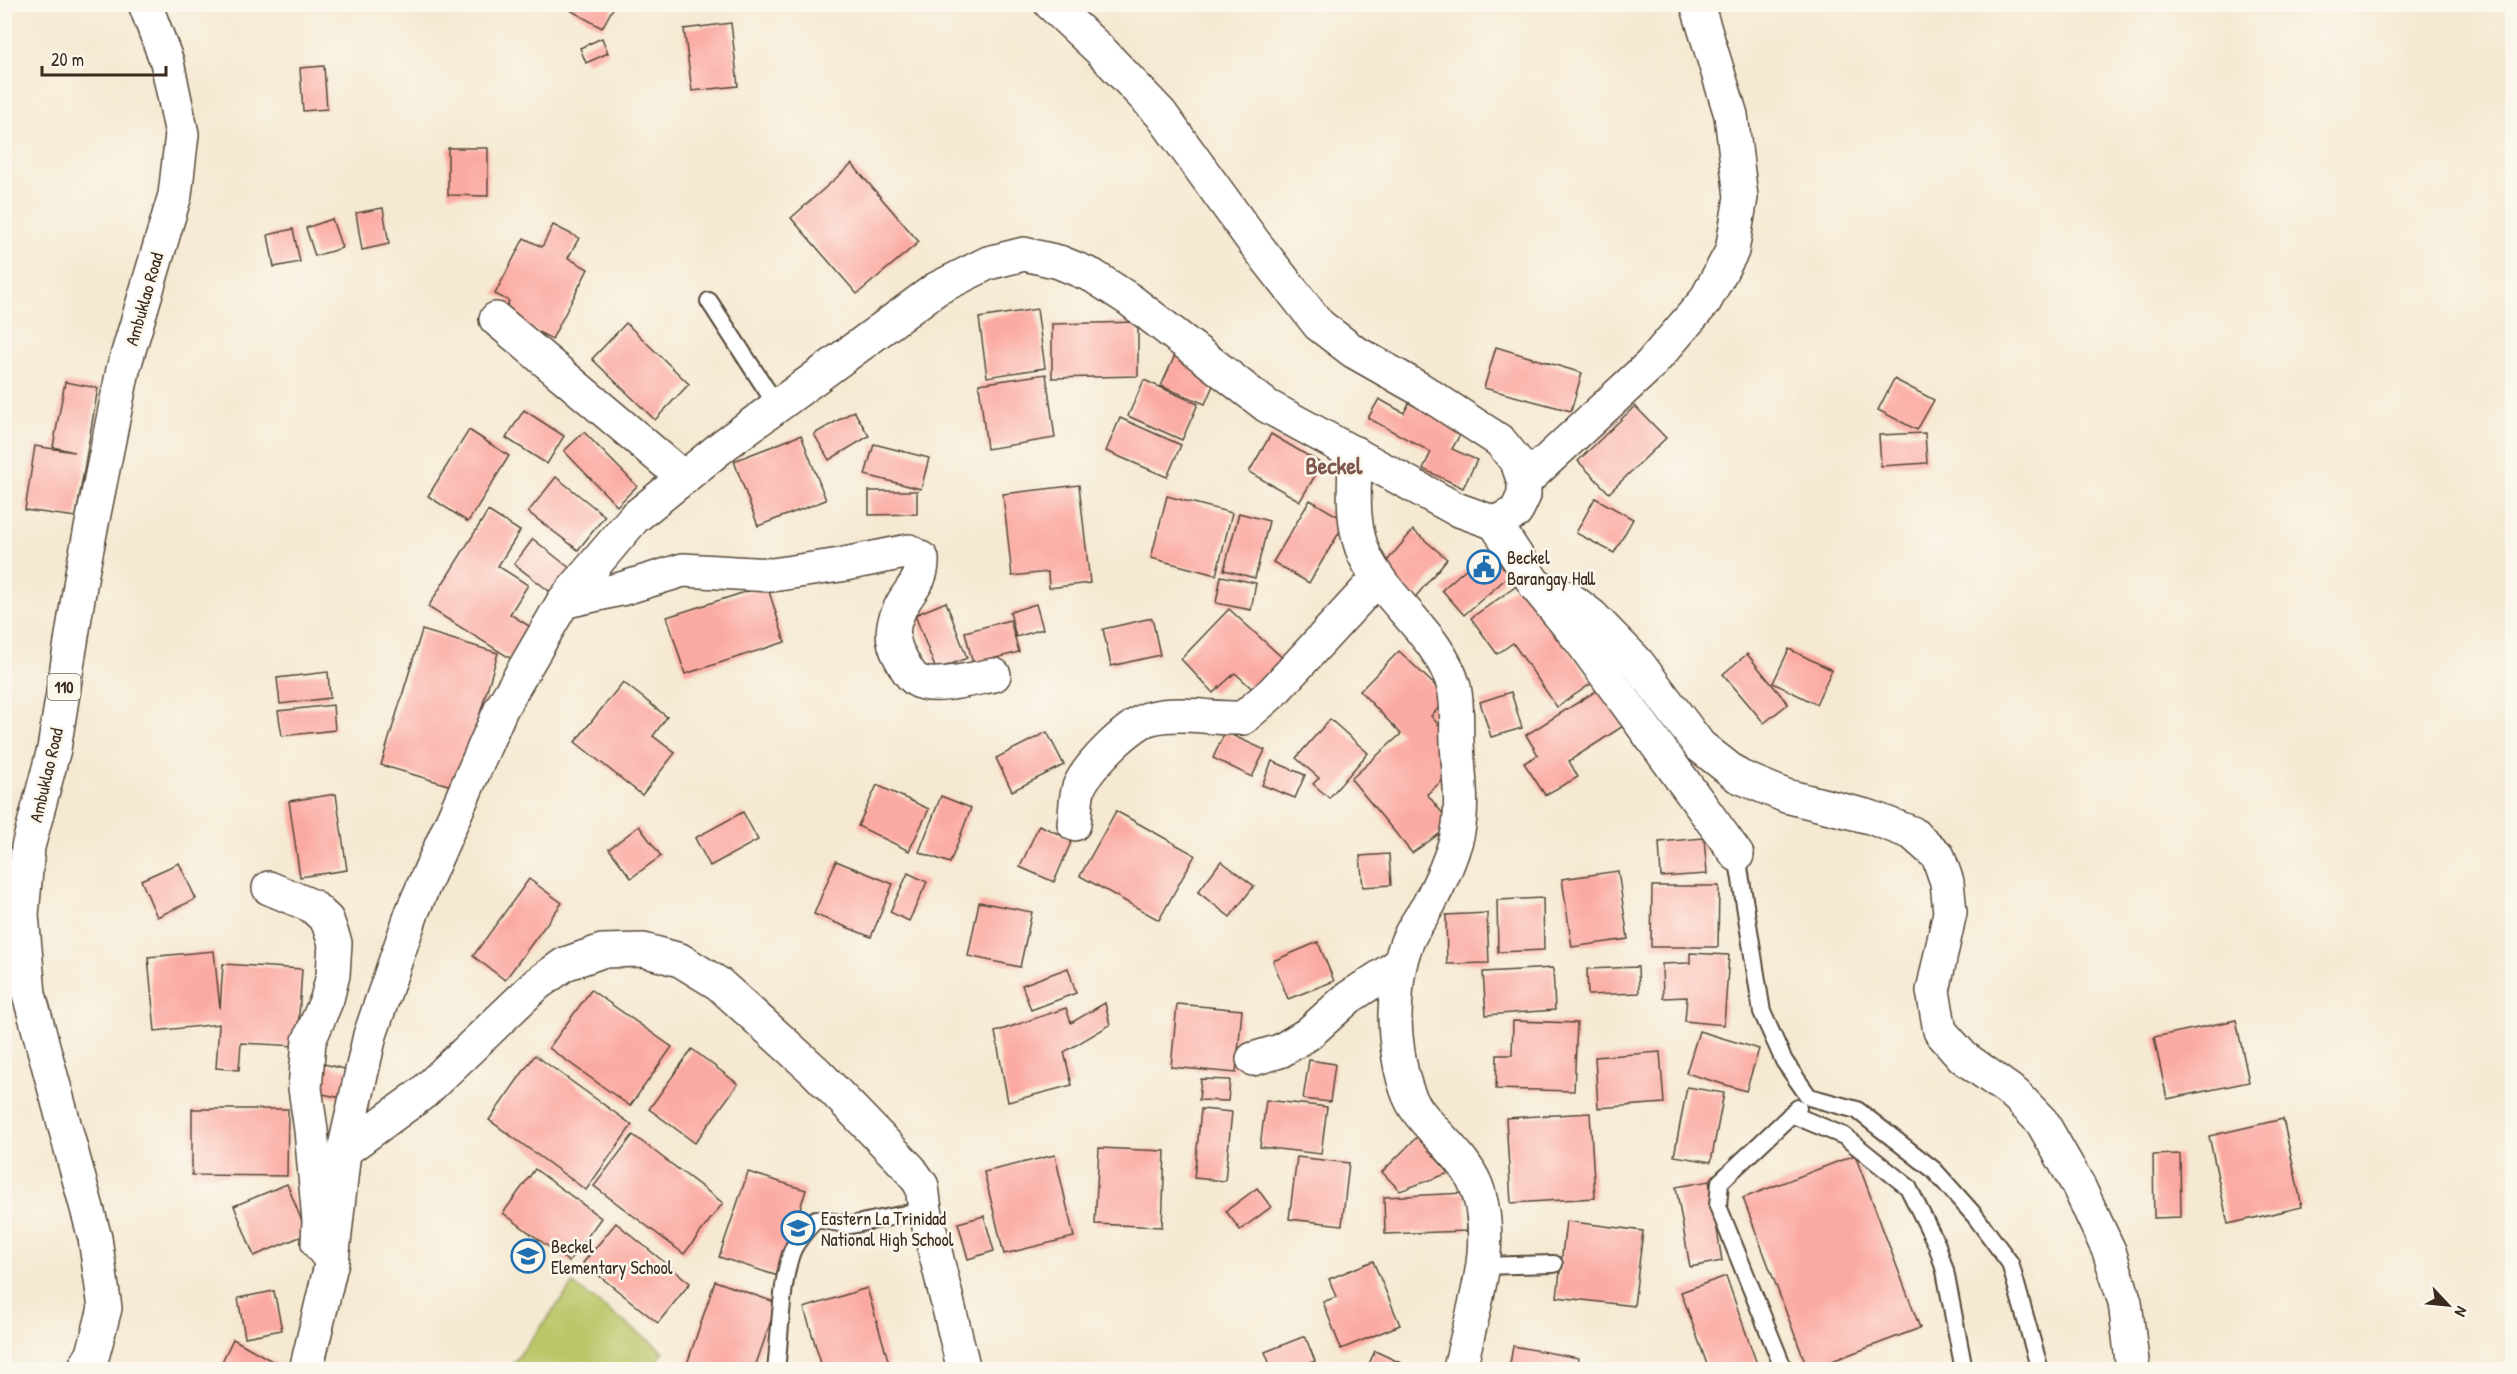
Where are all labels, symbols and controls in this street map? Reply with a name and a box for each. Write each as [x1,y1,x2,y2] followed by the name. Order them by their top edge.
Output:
[42,39,166,77] scale bar
[51,47,84,72] text: 20 m
[119,249,169,349] street label: Ambuklao Road
[1306,449,1363,481] district label: Beckel
[1507,545,1596,591] place label: Beckel Barangay Hall
[1466,549,1502,585] public building icon: Beckel Barangay Hall
[48,674,80,700] road number: 110
[23,725,69,825] street label: Ambuklao Road
[821,1206,954,1252] place label: Eastern La Trinidad National High School
[780,1210,816,1246] school or university icon: Eastern La Trinidad National High School
[551,1234,673,1280] place label: Beckel Elementary School
[510,1238,546,1274] school or university icon: Beckel Elementary School
[2418,1275,2478,1335] north arrow
[2450,1303,2473,1321] text: N

